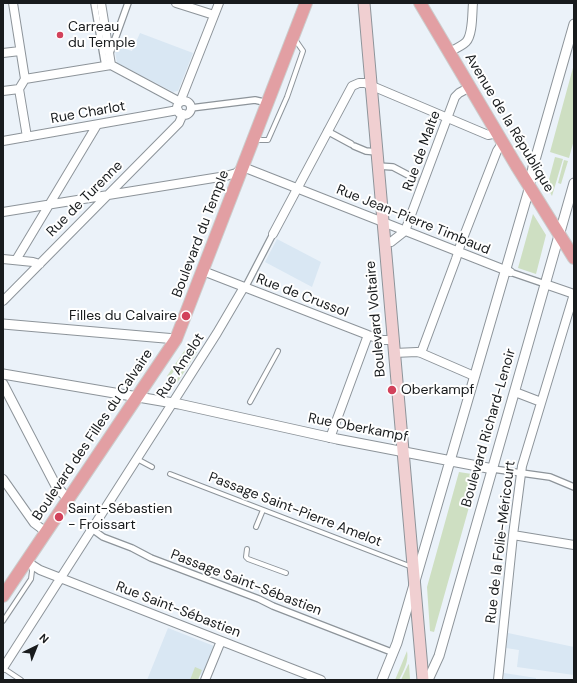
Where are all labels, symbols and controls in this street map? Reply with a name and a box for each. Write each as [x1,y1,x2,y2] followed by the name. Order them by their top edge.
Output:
[68,19,135,52] place label: Carreau du Temple
[55,30,65,40] marker: Carreau du Temple
[461,51,557,195] street label: Avenue de la République
[49,98,127,128] street label: Rue Charlot
[400,109,444,193] street label: Rue de Malte
[44,158,126,240] street label: Rue de Turenne
[169,168,233,300] street label: Boulevard du Temple
[334,181,492,259] street label: Rue Jean-Pierre Timbaud
[363,260,389,378] street label: Boulevard Voltaire
[254,271,350,321] street label: Rue de Crussol
[69,308,177,324] place label: Filles du Calvaire
[180,310,192,322] marker: Filles du Calvaire
[154,330,208,402] street label: Rue Amelot
[29,346,157,524] street label: Boulevard des Filles du Calvaire
[458,347,520,509] street label: Boulevard Richard-Lenoir
[401,382,474,398] place label: Oberkampf
[386,384,398,396] marker: Oberkampf
[307,410,409,446] street label: Rue Oberkampf
[483,460,519,624] street label: Rue de la Folie-Méricourt
[206,469,384,551] street label: Passage Saint-Pierre Amelot
[68,501,172,534] place label: Saint-Sébastien - Froissart
[53,511,65,523] marker: Saint-Sébastien - Froissart
[168,546,324,620] street label: Passage Saint-Sébastien
[113,578,243,642] street label: Rue Saint-Sébastien
[16,627,56,667] north arrow
[36,630,52,646] text: N

